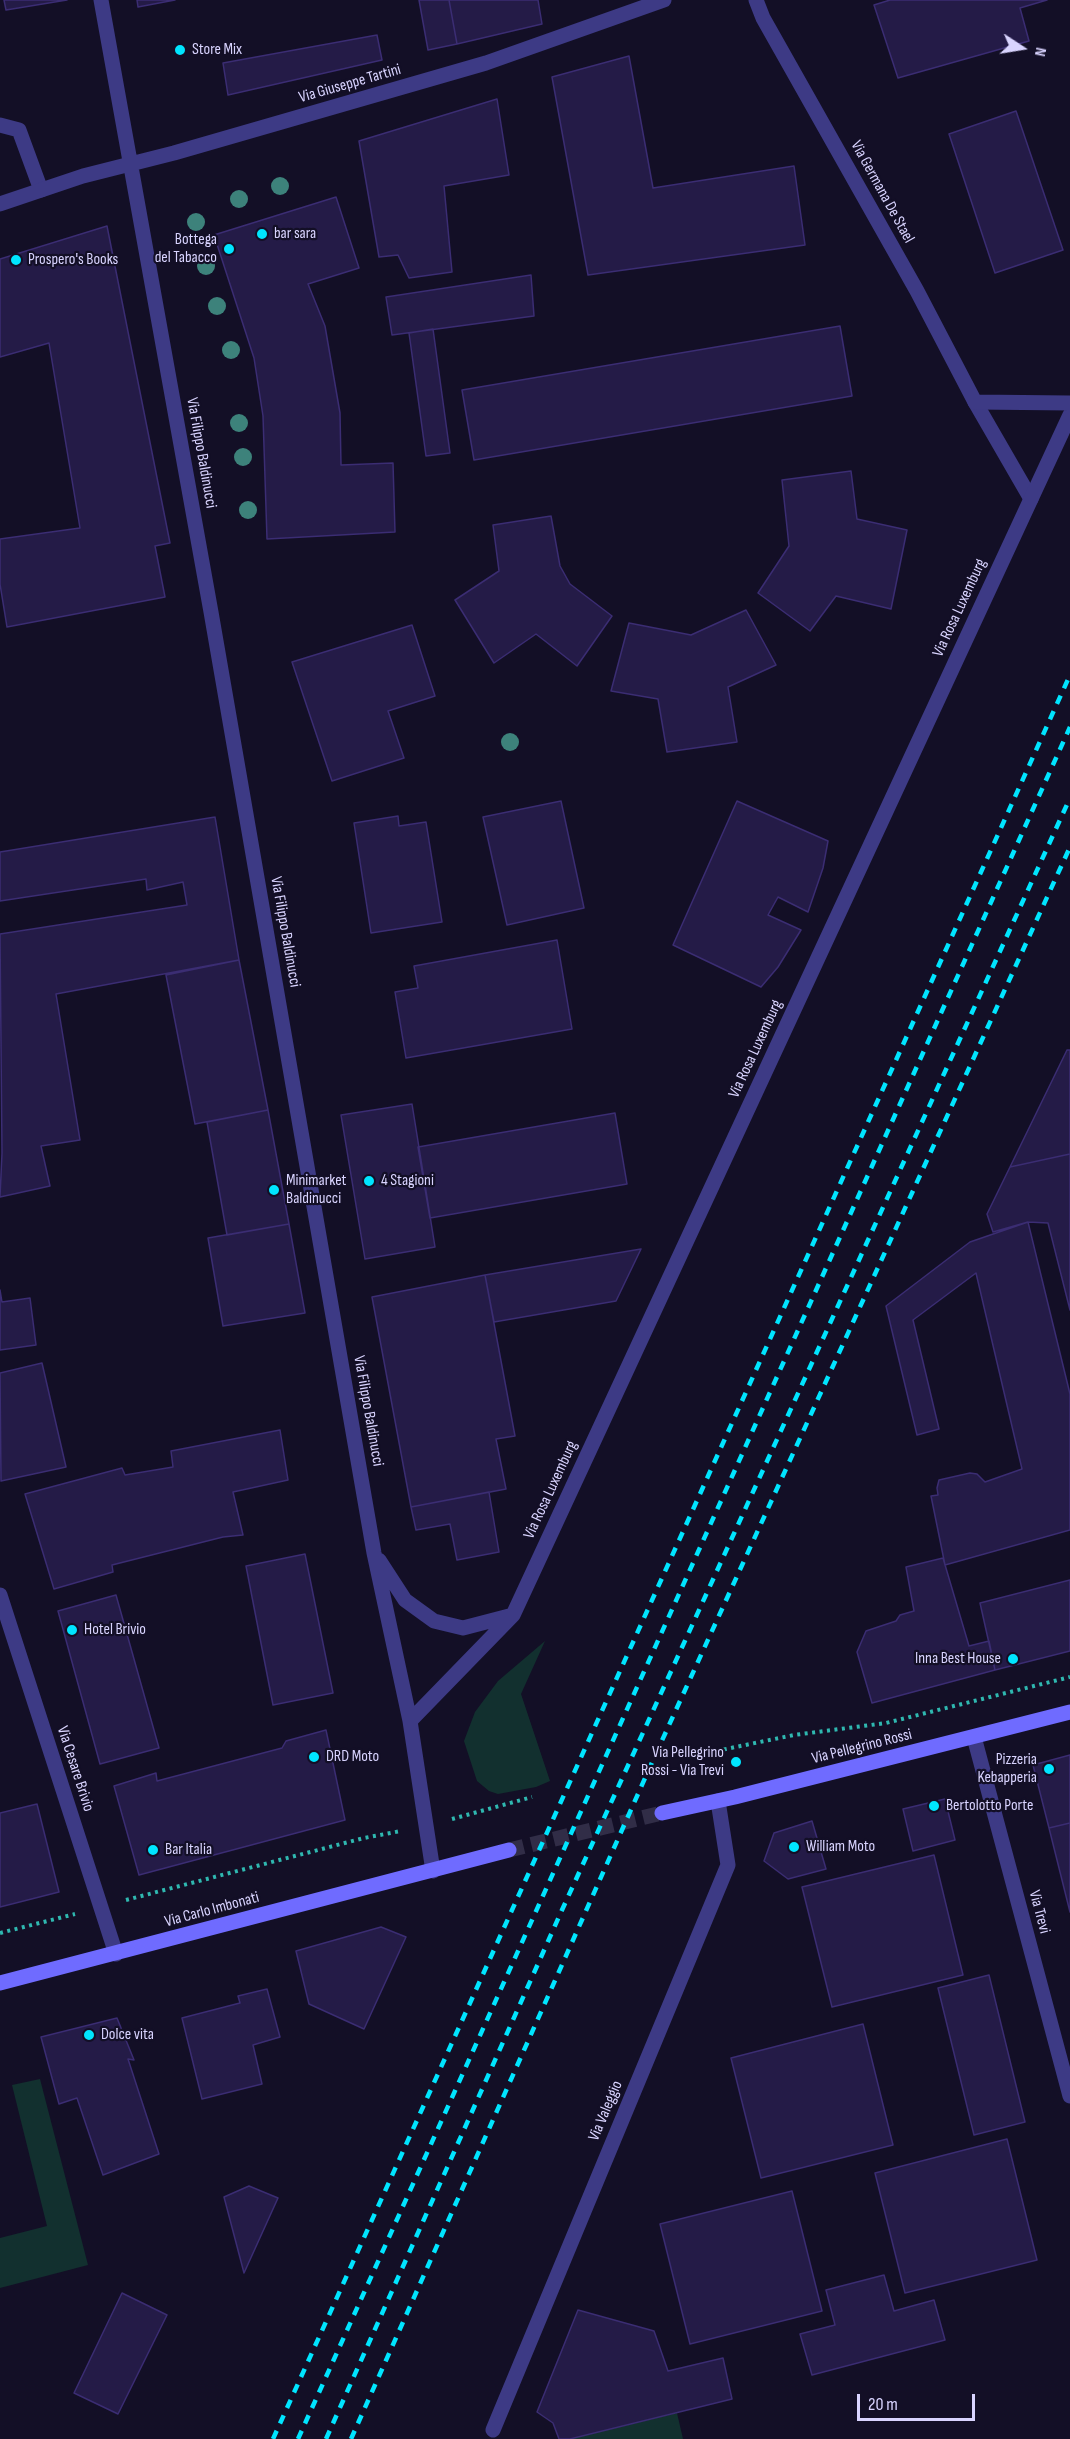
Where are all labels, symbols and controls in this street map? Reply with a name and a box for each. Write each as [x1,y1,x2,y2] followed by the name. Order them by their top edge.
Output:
[992,18,1052,78] north arrow
[192,40,242,60] place label: Store Mix
[173,43,187,57] marker: Store Mix
[1030,46,1050,58] text: N
[297,60,403,108] street label: Via Giuseppe Tartini
[846,138,918,246] street label: Via Germana De Stael
[274,224,316,244] place label: bar sara
[255,227,269,241] marker: bar sara
[155,230,217,268] place label: Bottega del Tabacco
[222,242,236,256] marker: Bottega del Tabacco
[28,250,118,270] place label: Prospero's Books
[9,253,23,267] marker: Prospero's Books
[182,396,220,510] street label: Via Filippo Baldinucci
[929,556,991,660] street label: Via Rosa Luxemburg
[266,875,304,989] street label: Via Filippo Baldinucci
[725,997,787,1101] street label: Via Rosa Luxemburg
[286,1171,346,1209] place label: Minimarket Baldinucci
[381,1171,434,1191] place label: 4 Stagioni
[362,1174,376,1188] marker: 4 Stagioni
[267,1183,281,1197] marker: Minimarket Baldinucci
[349,1354,387,1468] street label: Via Filippo Baldinucci
[520,1438,582,1542] street label: Via Rosa Luxemburg
[84,1620,146,1640] place label: Hotel Brivio
[65,1623,79,1637] marker: Hotel Brivio
[915,1649,1001,1669] place label: Inna Best House
[1006,1652,1020,1666] marker: Inna Best House
[52,1724,98,1814] street label: Via Cesare Brivio
[810,1725,914,1769] street label: Via Pellegrino Rossi
[641,1743,724,1781] place label: Via Pellegrino Rossi - Via Trevi
[326,1747,379,1767] place label: DRD Moto
[307,1750,321,1764] marker: DRD Moto
[977,1750,1037,1788] place label: Pizzeria Kebapperia
[729,1755,743,1769] marker: Via Pellegrino Rossi - Via Trevi
[1042,1762,1056,1776] marker: Pizzeria Kebapperia
[946,1796,1034,1816] place label: Bertolotto Porte
[927,1799,941,1813] marker: Bertolotto Porte
[806,1837,875,1857] place label: William Moto
[165,1840,212,1860] place label: Bar Italia
[787,1840,801,1854] marker: William Moto
[146,1843,160,1857] marker: Bar Italia
[163,1888,261,1932] street label: Via Carlo Imbonati
[1024,1888,1054,1936] street label: Via Trevi
[101,2025,154,2045] place label: Dolce vita
[82,2028,96,2042] marker: Dolce vita
[585,2078,627,2144] street label: Via Valeggio
[860,2382,978,2420] scale bar
[868,2394,898,2415] text: 20 m

